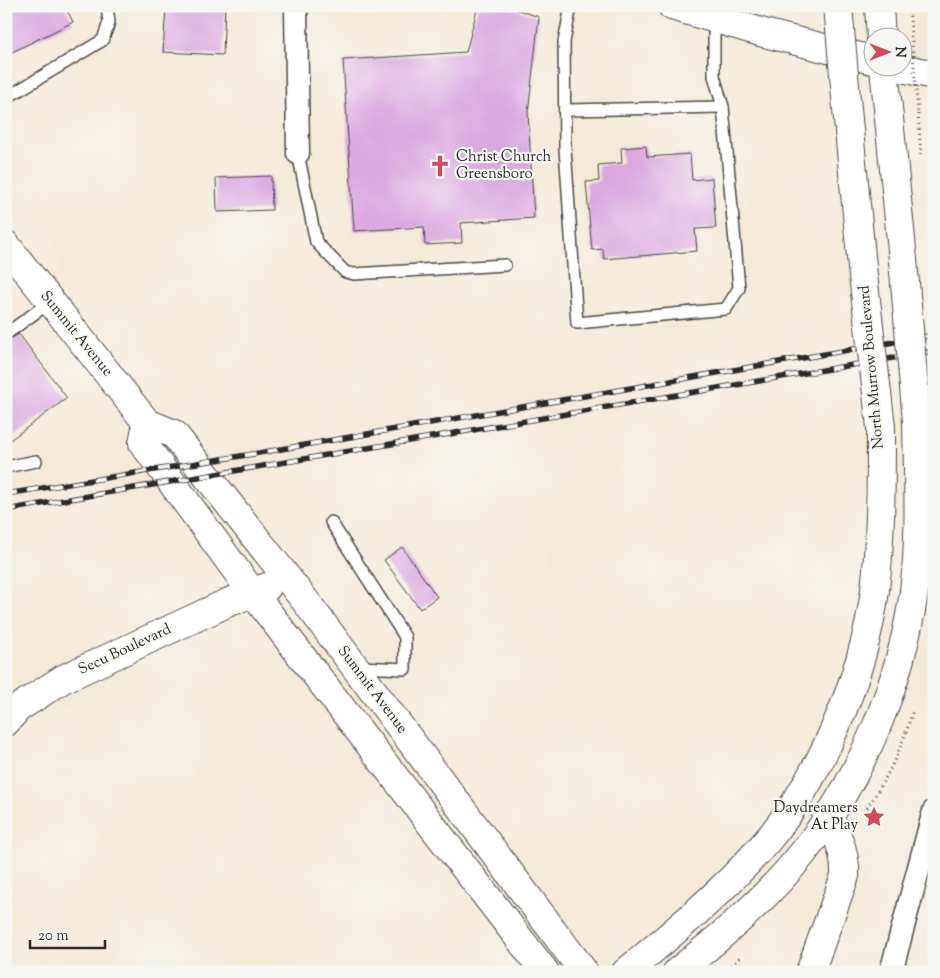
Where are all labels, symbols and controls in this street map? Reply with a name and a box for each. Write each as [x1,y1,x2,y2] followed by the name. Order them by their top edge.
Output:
[862,28,912,78] north arrow
[889,46,909,58] text: N
[456,147,552,185] place label: Christ Church Greensboro
[427,153,453,179] church icon: Christ Church Greensboro
[854,284,890,450] street label: North Murrow Boulevard
[35,287,117,381] street label: Summit Avenue
[75,619,175,681] street label: Secu Boulevard
[332,642,412,738] street label: Summit Avenue
[774,798,859,836] place label: Daydreamers At Play
[861,804,887,830] place icon: Daydreamers At Play
[30,918,105,950] scale bar
[38,926,69,947] text: 20 m

